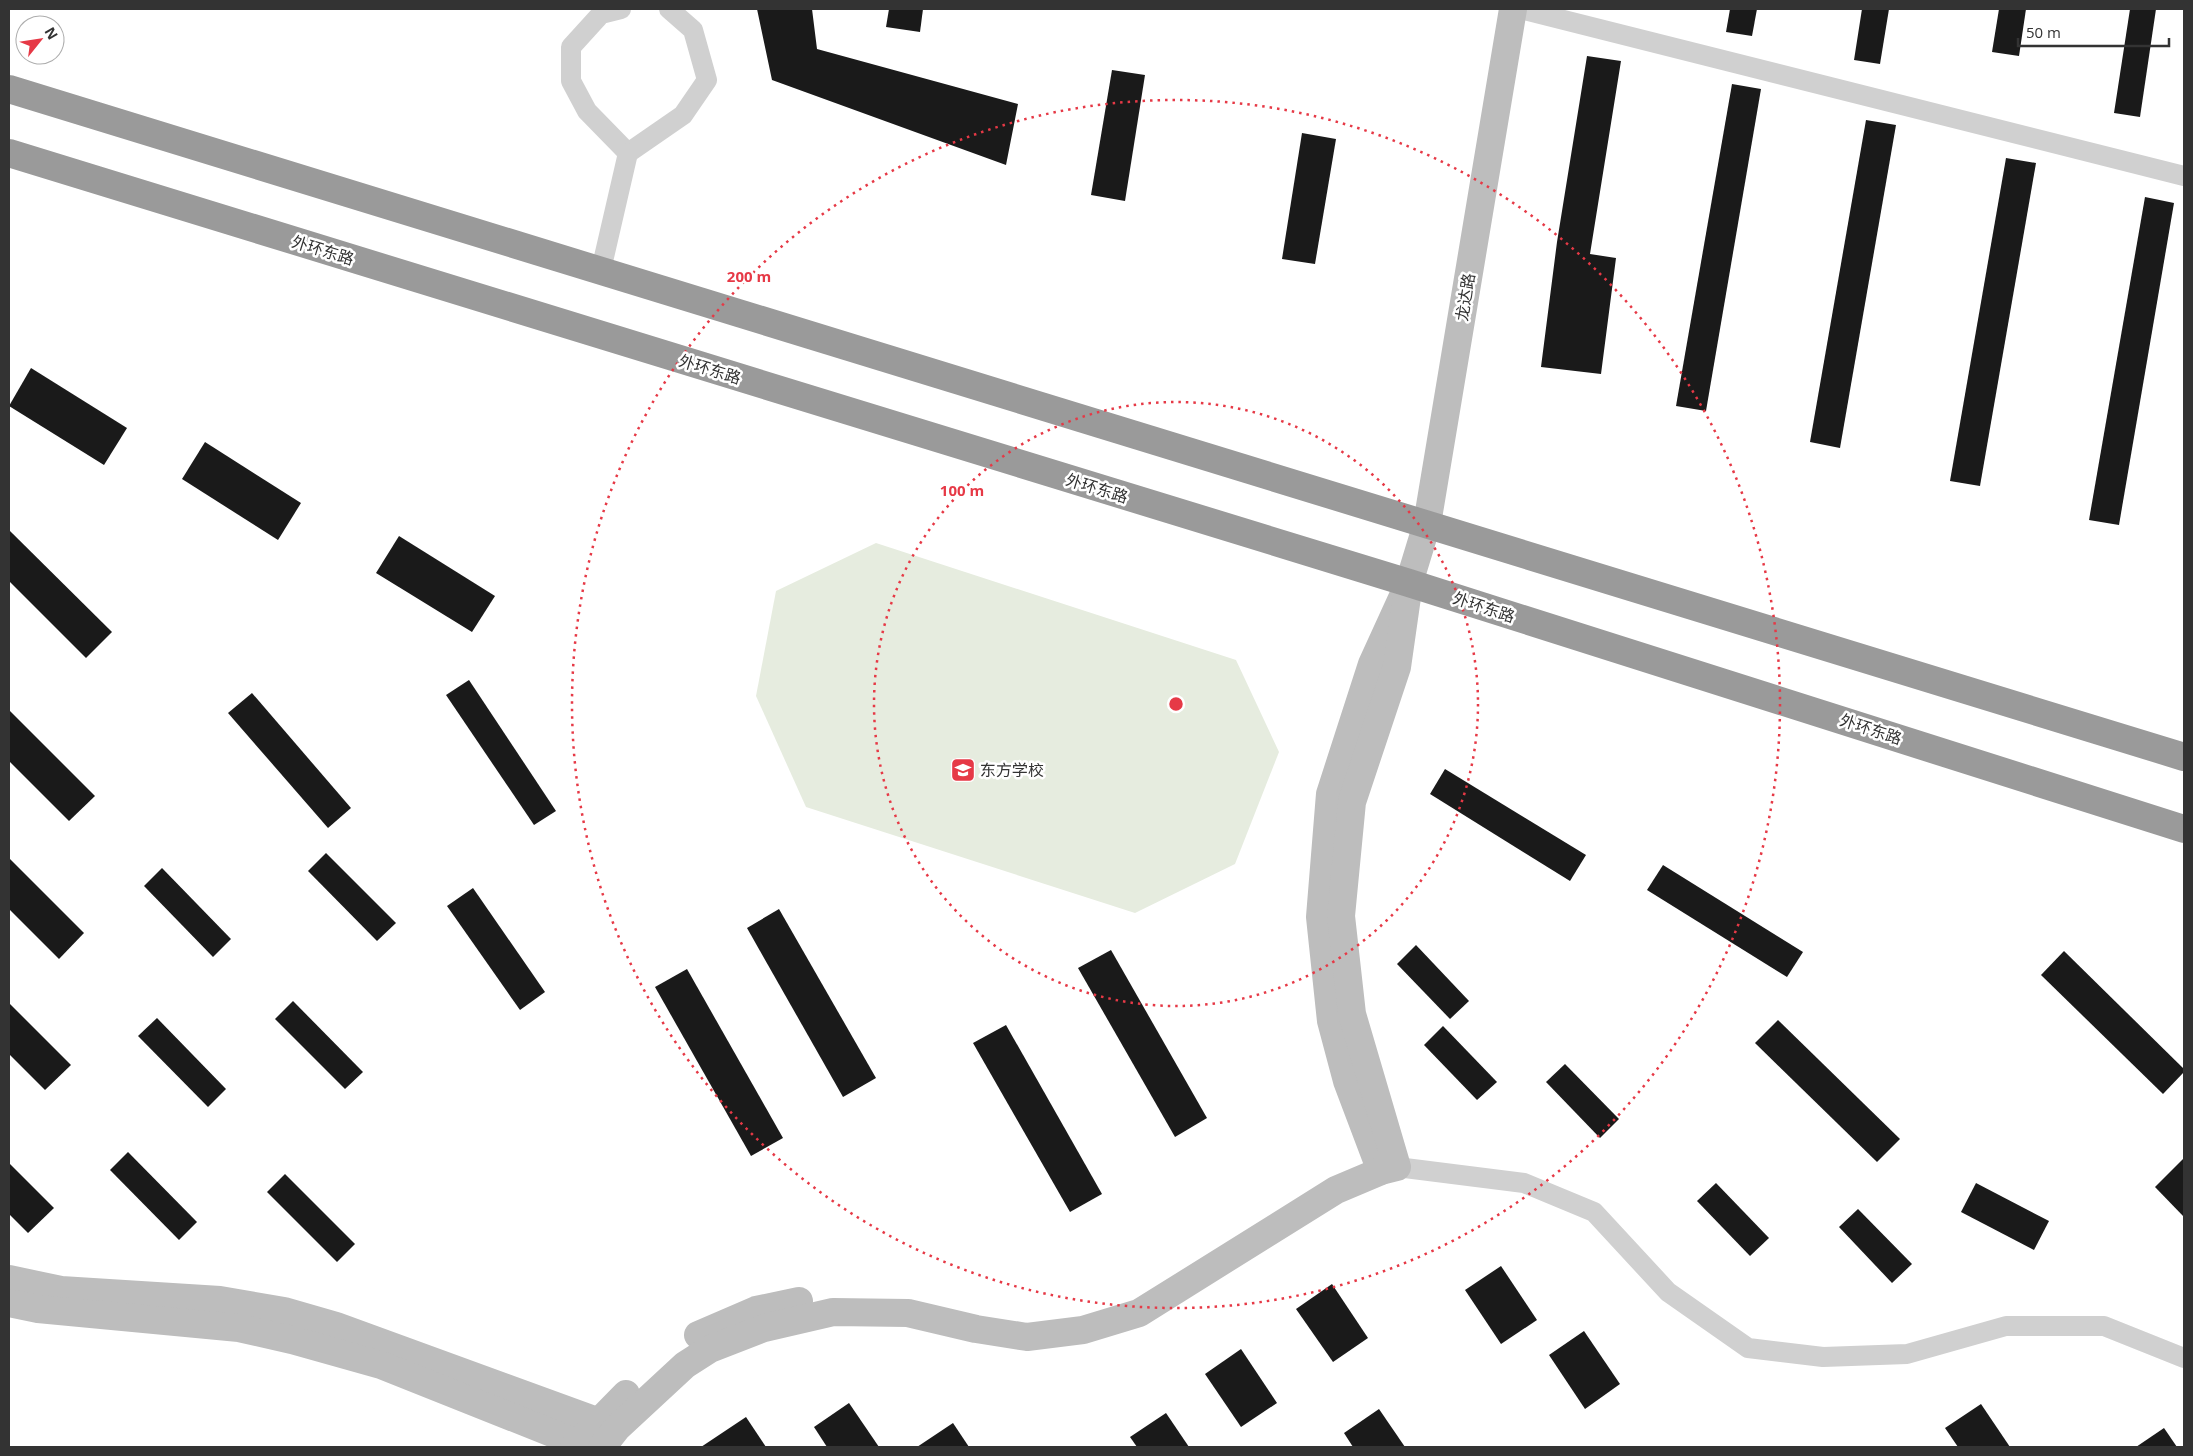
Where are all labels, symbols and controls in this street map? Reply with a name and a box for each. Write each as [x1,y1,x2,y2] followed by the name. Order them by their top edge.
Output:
[15,15,65,65] north arrow
[2018,15,2169,47] scale bar
[2026,22,2061,42] text: 50 m
[41,24,63,43] text: N
[289,230,357,270] street label: 外环东路
[727,266,771,286] text: 200 m
[1450,272,1480,322] street label: 龙达路
[676,349,744,389] street label: 外环东路
[1063,468,1131,508] street label: 外环东路
[940,480,984,500] text: 100 m
[1450,587,1518,627] street label: 外环东路
[1167,695,1185,713] centre of rings
[1837,709,1905,749] street label: 外环东路
[950,757,976,783] school or university icon: 东方学校
[980,759,1044,781] place label: 东方学校

